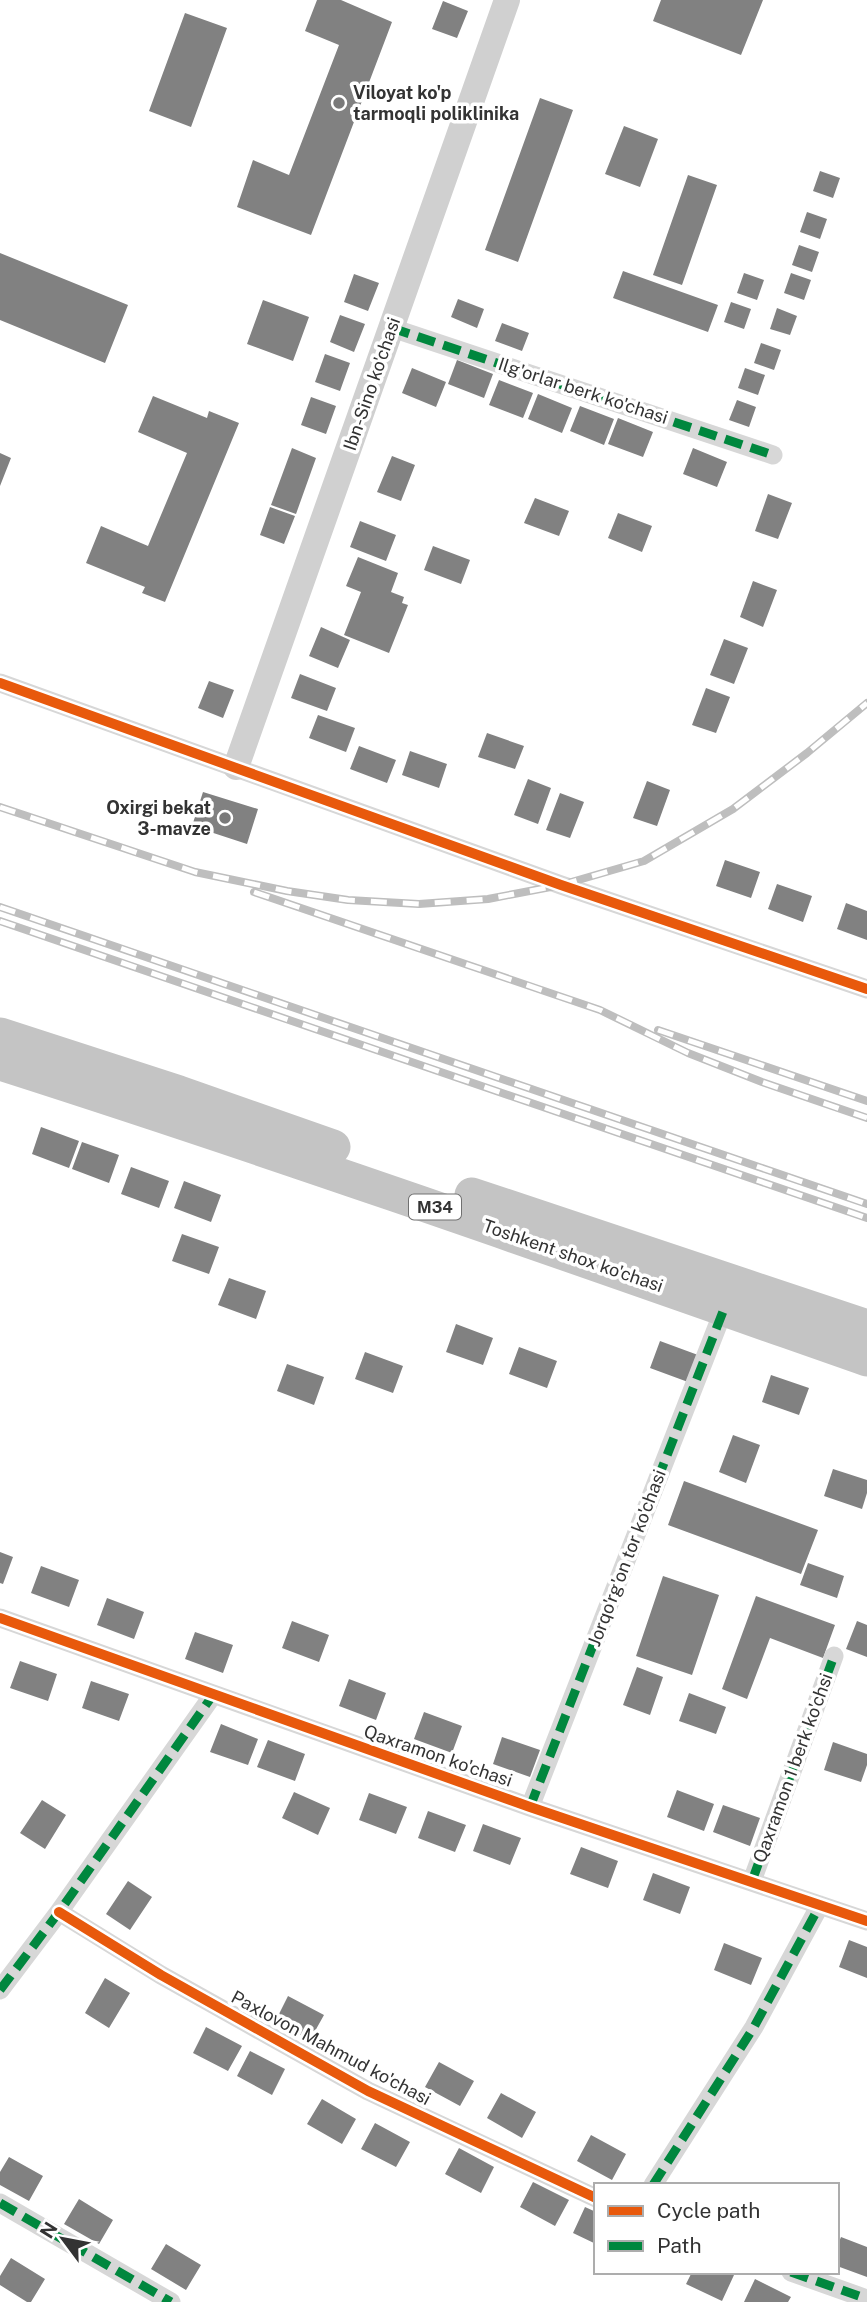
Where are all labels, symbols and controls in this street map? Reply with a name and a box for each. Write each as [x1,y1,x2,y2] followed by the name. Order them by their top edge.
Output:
[353,82,519,124] place label: Viloyat ko'p tarmoqli poliklinika
[331,95,347,111] marker: Viloyat ko'p tarmoqli poliklinika
[339,314,404,453] street label: Ibn-Sino ko'chasi
[496,353,671,428] street label: Ilg'orlar berk ko'chasi
[106,797,211,839] place label: Oxirgi bekat 3-mavze
[217,810,233,826] marker: Oxirgi bekat 3-mavze
[409,1194,461,1219] road number: M34
[480,1215,666,1296] street label: Toshkent shox ko'chasi
[583,1467,670,1649] street label: Jorqo'rg'on tor ko'chasi
[748,1670,837,1865] street label: Qaxramon 1 berk ko'chsi
[361,1720,515,1791] street label: Qaxramon ko'chasi
[228,1986,435,2109] street label: Paxlovon Mahmud ko'chasi
[594,2183,839,2274] legend
[657,2198,760,2223] text: Cycle path
[28,2204,98,2274] north arrow
[35,2218,62,2242] text: N
[657,2233,702,2258] text: Path

